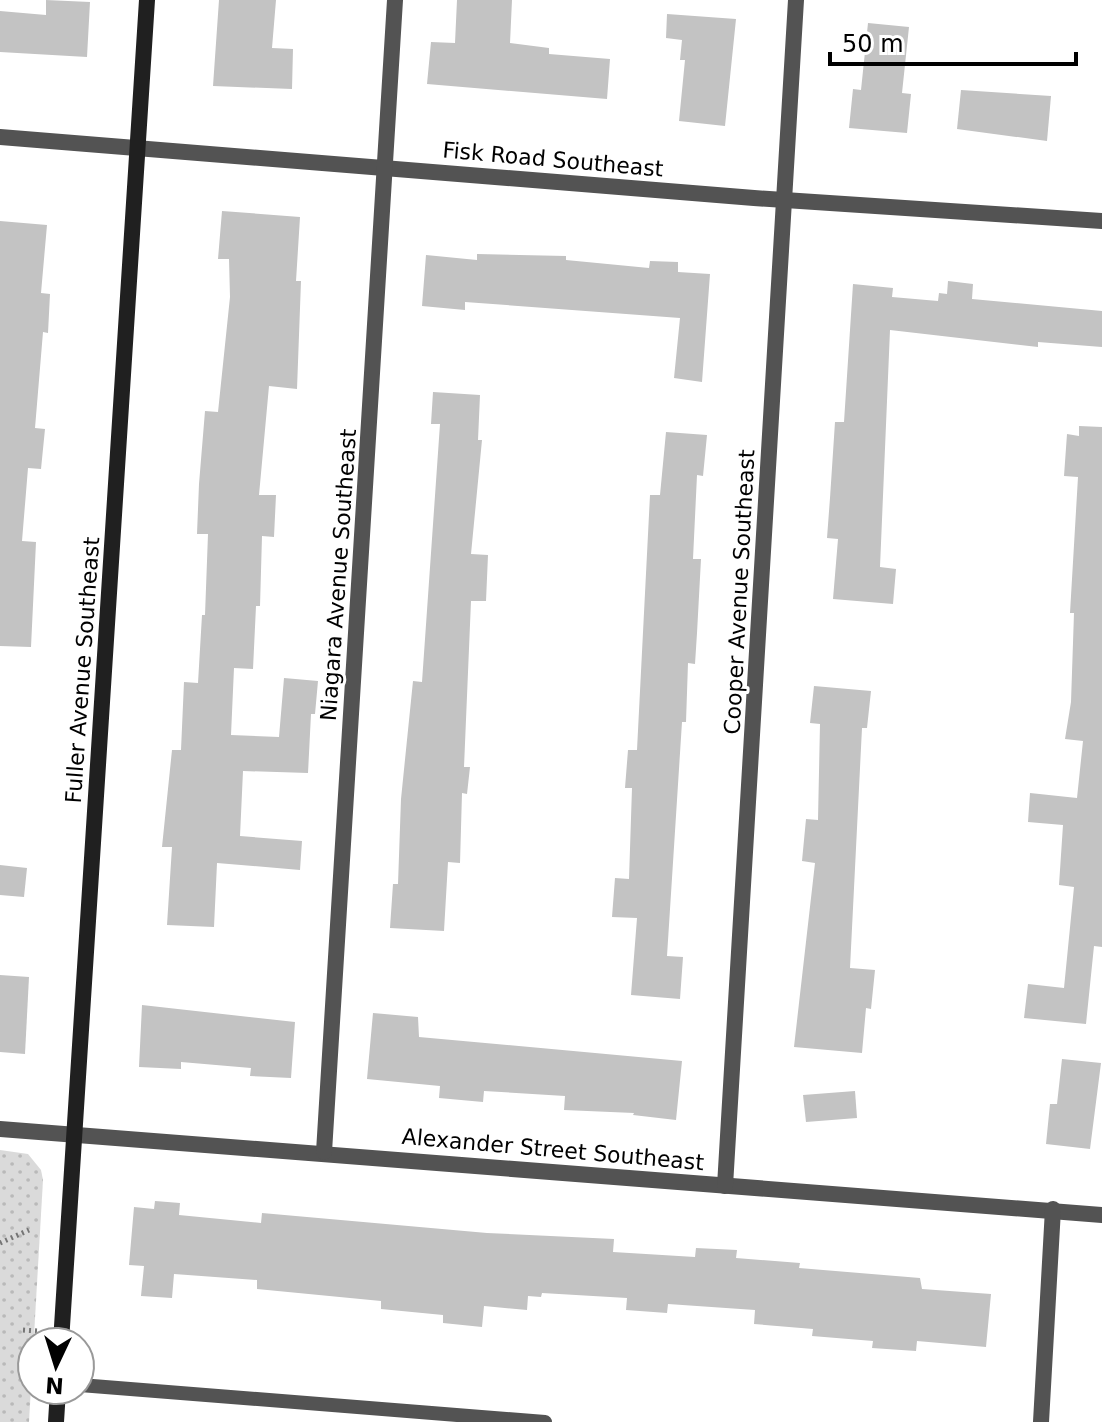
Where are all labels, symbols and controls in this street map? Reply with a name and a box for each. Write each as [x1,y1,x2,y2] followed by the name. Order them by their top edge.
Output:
[830,16,1076,66] scale bar
[842,30,904,58] text: 50 m
[441,137,665,182] street label: Fisk Road Southeast
[316,428,361,722] street label: Niagara Avenue Southeast
[720,448,759,735] street label: Cooper Avenue Southeast
[61,536,104,804] street label: Fuller Avenue Southeast
[401,1124,705,1175] street label: Alexander Street Southeast
[16,1326,96,1406] north arrow
[45,1372,65,1399] text: N

